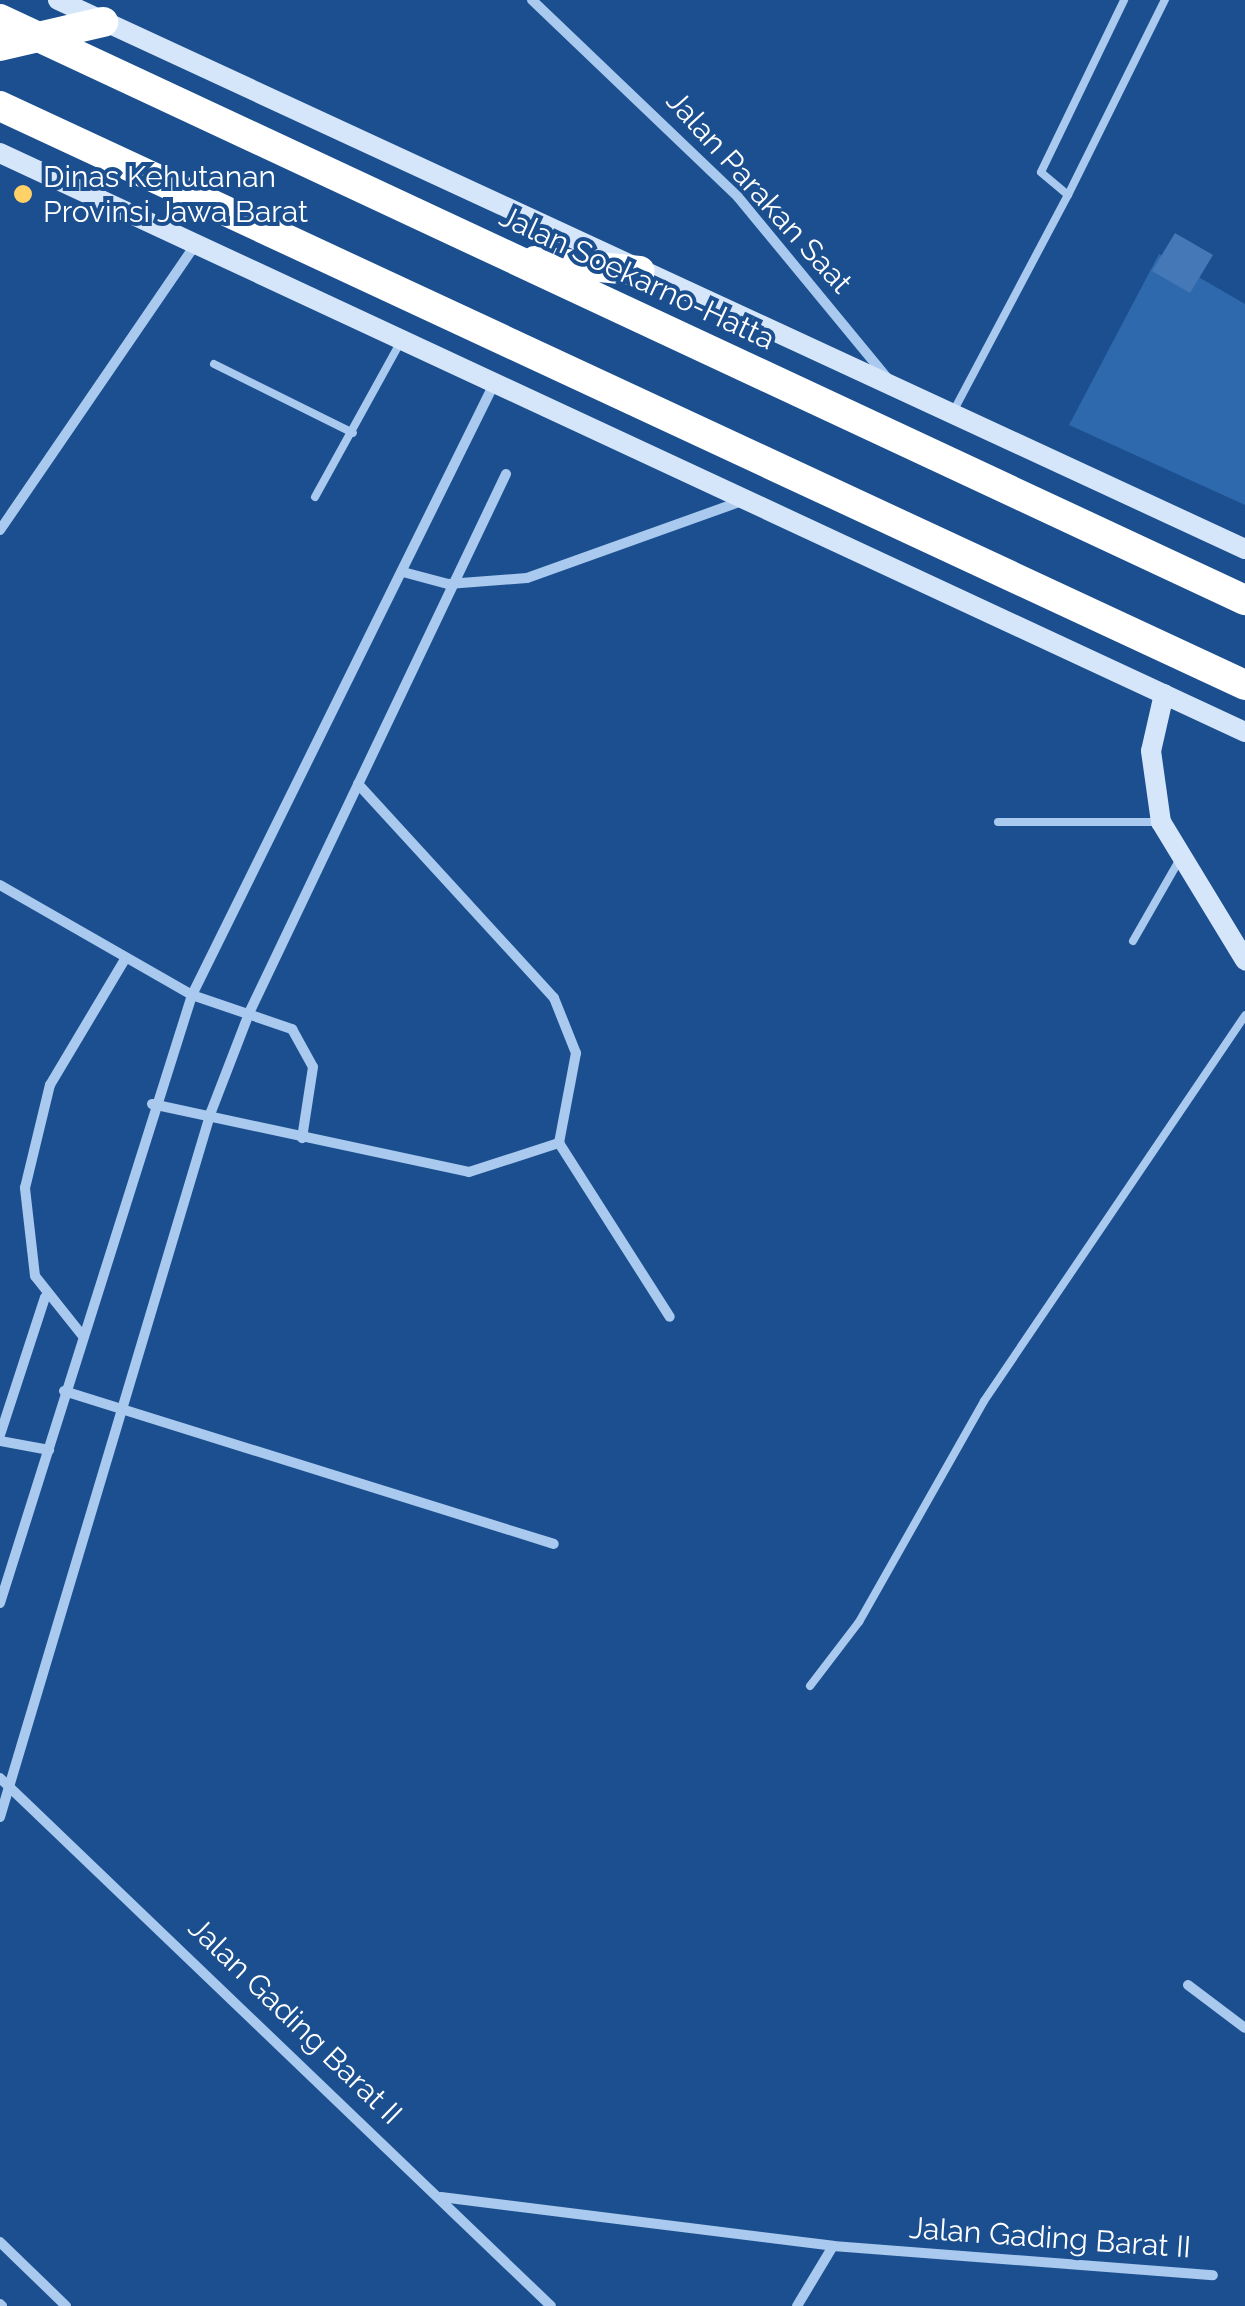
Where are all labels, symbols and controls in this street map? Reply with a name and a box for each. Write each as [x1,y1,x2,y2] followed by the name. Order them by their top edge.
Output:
[659,83,859,301] street label: Jalan Parakan Saat
[43,159,309,230] place label: Dinas Kehutanan Provinsi Jawa Barat
[12,183,34,205] marker: Dinas Kehutanan Provinsi Jawa Barat
[494,198,780,358] street label: Jalan Soekarno-Hatta
[181,1910,409,2132] street label: Jalan Gading Barat II
[908,2210,1192,2266] street label: Jalan Gading Barat II

